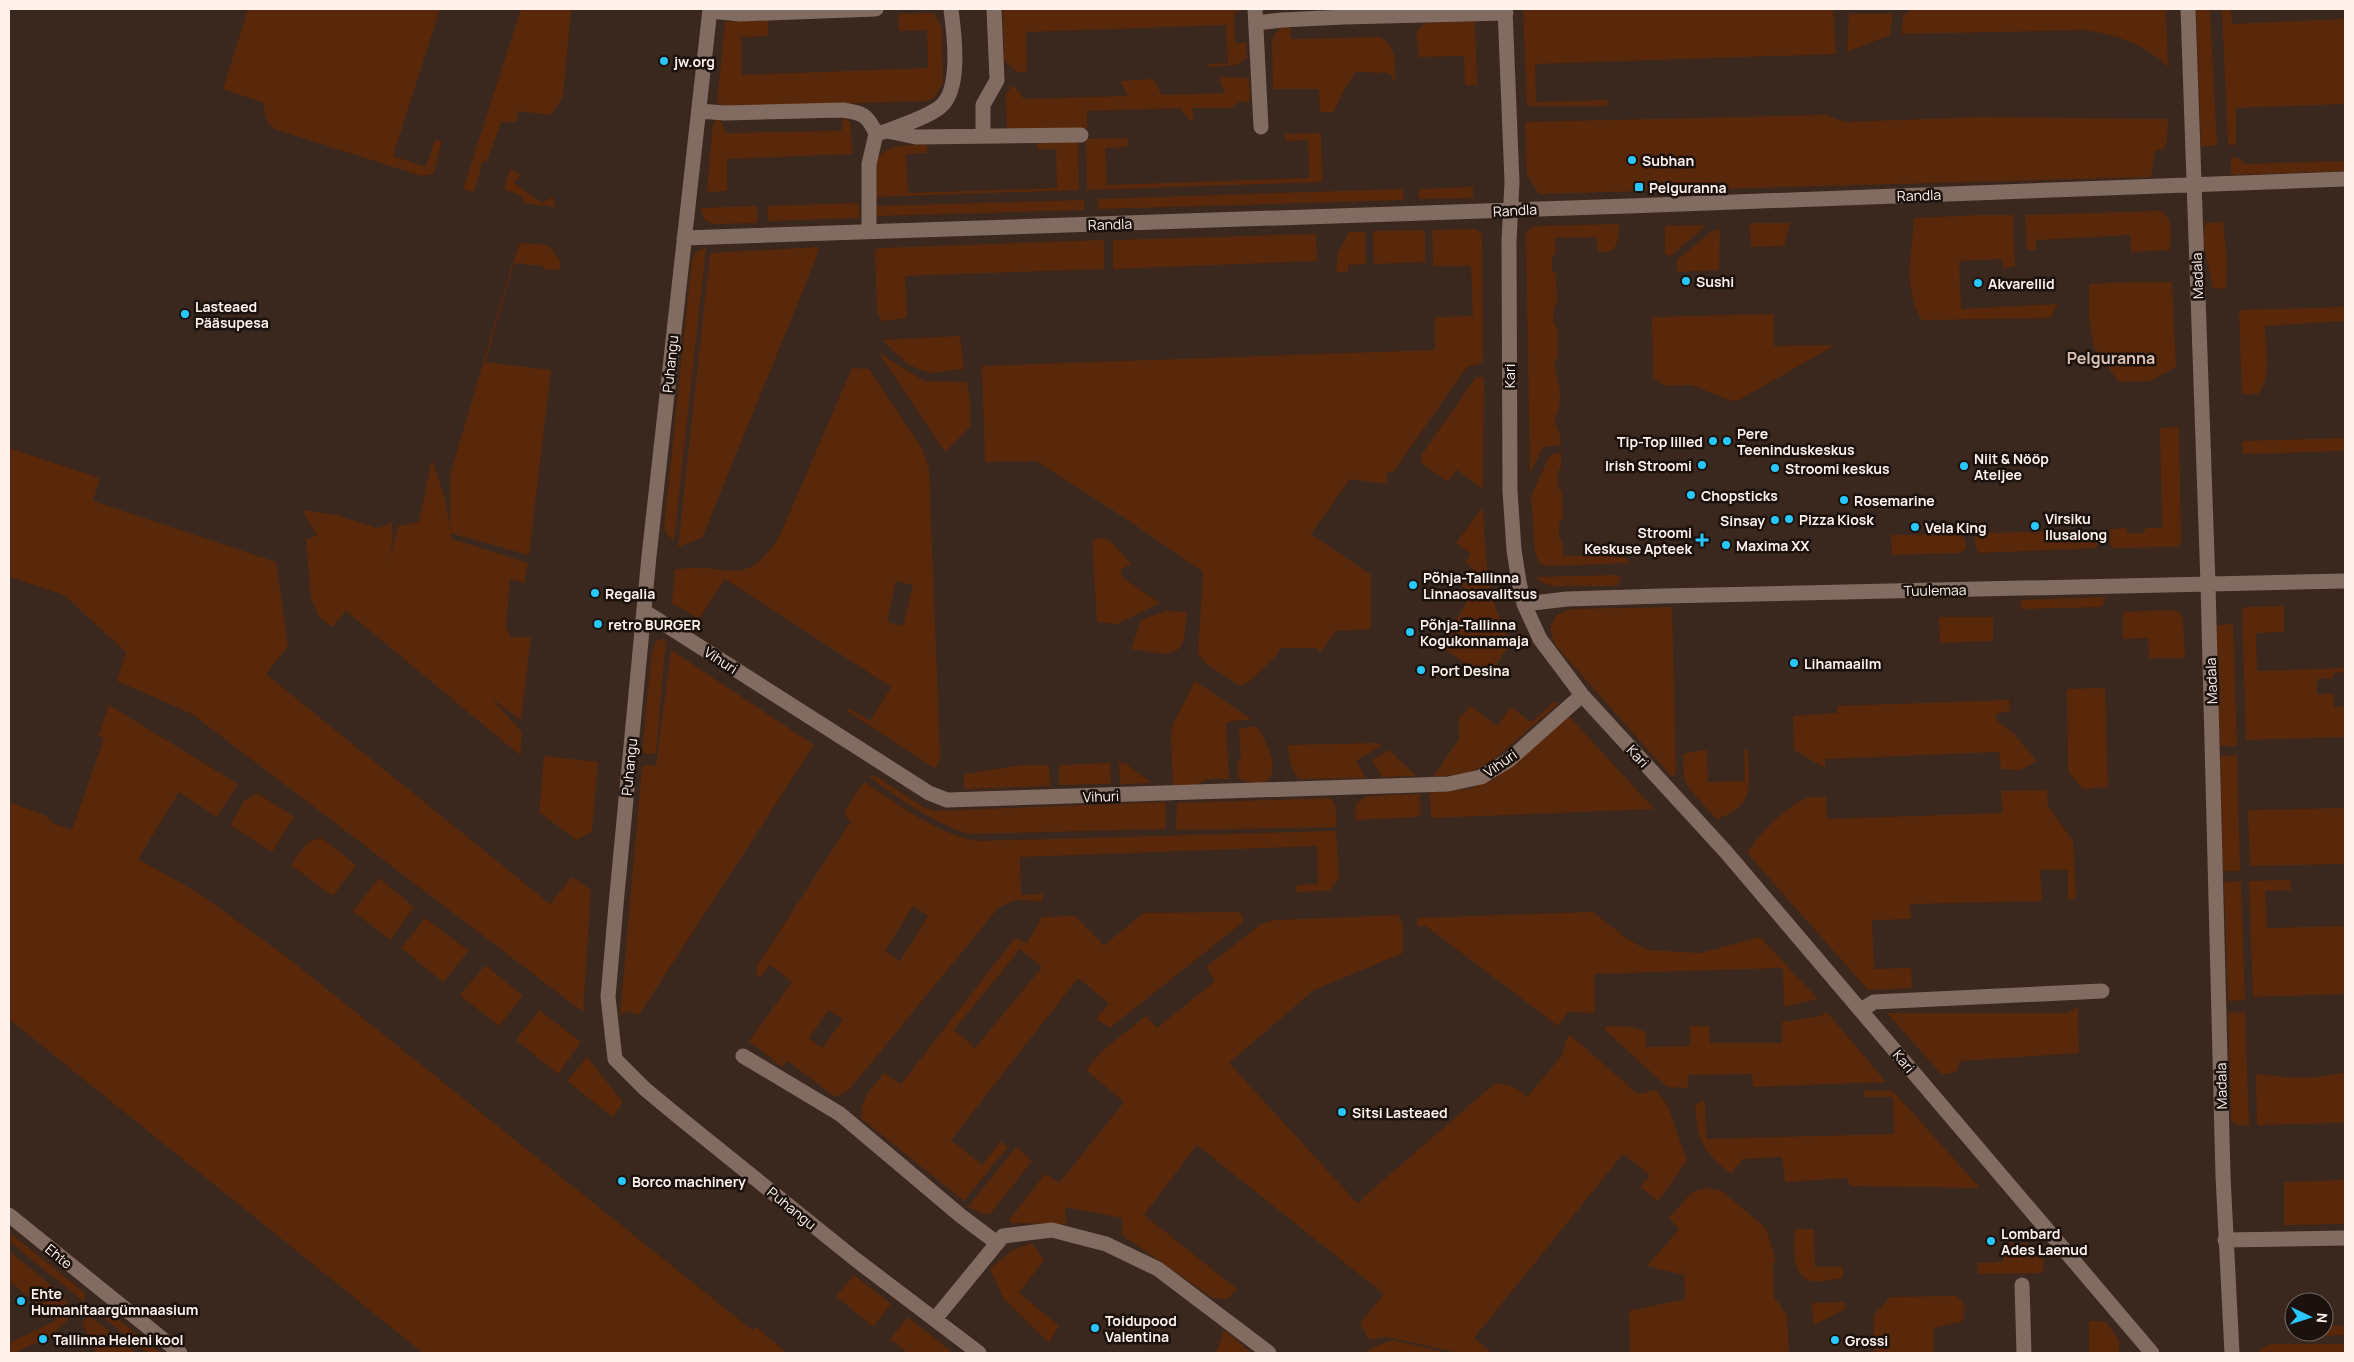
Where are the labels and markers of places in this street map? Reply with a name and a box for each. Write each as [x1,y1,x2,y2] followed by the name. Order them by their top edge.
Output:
[673,52,715,71] place label: jw.org
[658,55,670,67] marker: jw.org
[1642,151,1694,170] place label: Subhan
[1626,154,1638,166] marker: Subhan
[1649,178,1727,197] place label: Pelguranna
[1633,181,1645,193] marker: Pelguranna
[1696,272,1734,291] place label: Sushi
[1988,274,2055,293] place label: Akvarellid
[1680,275,1692,287] marker: Sushi
[1972,277,1984,289] marker: Akvarellid
[195,297,269,332] place label: Lasteaed Pääsupesa
[179,308,191,320] marker: Lasteaed Pääsupesa
[1737,424,1855,459] place label: Pere Teeninduskeskus
[1617,432,1703,451] place label: Tip-Top lilled
[1707,435,1719,447] marker: Tip-Top lilled
[1721,435,1733,447] marker: Pere Teeninduskeskus
[1974,449,2049,484] place label: Niit & Nööp Ateljee
[1605,456,1692,475] place label: Irish Stroomi
[1696,459,1708,471] marker: Irish Stroomi
[1785,459,1890,478] place label: Stroomi keskus
[1958,460,1970,472] marker: Niit & Nööp Ateljee
[1769,462,1781,474] marker: Stroomi keskus
[1701,486,1778,505] place label: Chopsticks
[1685,489,1697,501] marker: Chopsticks
[1854,491,1935,510] place label: Rosemarine
[1838,494,1850,506] marker: Rosemarine
[2045,509,2107,544] place label: Virsiku Ilusalong
[1799,510,1874,529] place label: Pizza Kiosk
[1720,511,1765,530] place label: Sinsay
[1783,513,1795,525] marker: Pizza Kiosk
[1769,514,1781,526] marker: Sinsay
[1925,518,1987,537] place label: Vela King
[2029,520,2041,532] marker: Virsiku Ilusalong
[1909,521,1921,533] marker: Vela King
[1584,523,1692,558] place label: Stroomi Keskuse Apteek
[1696,534,1708,546] marker: Stroomi Keskuse Apteek
[1736,536,1810,555] place label: Maxima XX
[1720,539,1732,551] marker: Maxima XX
[1423,568,1537,603] place label: Põhja-Tallinna Linnaosavalitsus
[1407,579,1419,591] marker: Põhja-Tallinna Linnaosavalitsus
[605,584,655,603] place label: Regalia
[589,587,601,599] marker: Regalia
[608,615,701,634] place label: retro BURGER
[1420,615,1529,650] place label: Põhja-Tallinna Kogukonnamaja
[592,618,604,630] marker: retro BURGER
[1404,626,1416,638] marker: Põhja-Tallinna Kogukonnamaja
[1804,654,1881,673] place label: Lihamaailm
[1788,657,1800,669] marker: Lihamaailm
[1431,661,1510,680] place label: Port Desina
[1415,664,1427,676] marker: Port Desina
[1352,1103,1448,1122] place label: Sitsi Lasteaed
[1336,1106,1348,1118] marker: Sitsi Lasteaed
[632,1172,746,1191] place label: Borco machinery
[616,1175,628,1187] marker: Borco machinery
[2001,1224,2088,1259] place label: Lombard Ades Laenud
[1985,1235,1997,1247] marker: Lombard Ades Laenud
[31,1284,198,1319] place label: Ehte Humanitaargümnaasium
[15,1295,27,1307] marker: Ehte Humanitaargümnaasium
[1105,1311,1177,1346] place label: Toidupood Valentina
[1089,1322,1101,1334] marker: Toidupood Valentina
[53,1330,184,1349] place label: Tallinna Heleni kool
[1845,1331,1888,1350] place label: Grossi
[37,1333,49,1345] marker: Tallinna Heleni kool
[1829,1334,1841,1346] marker: Grossi

